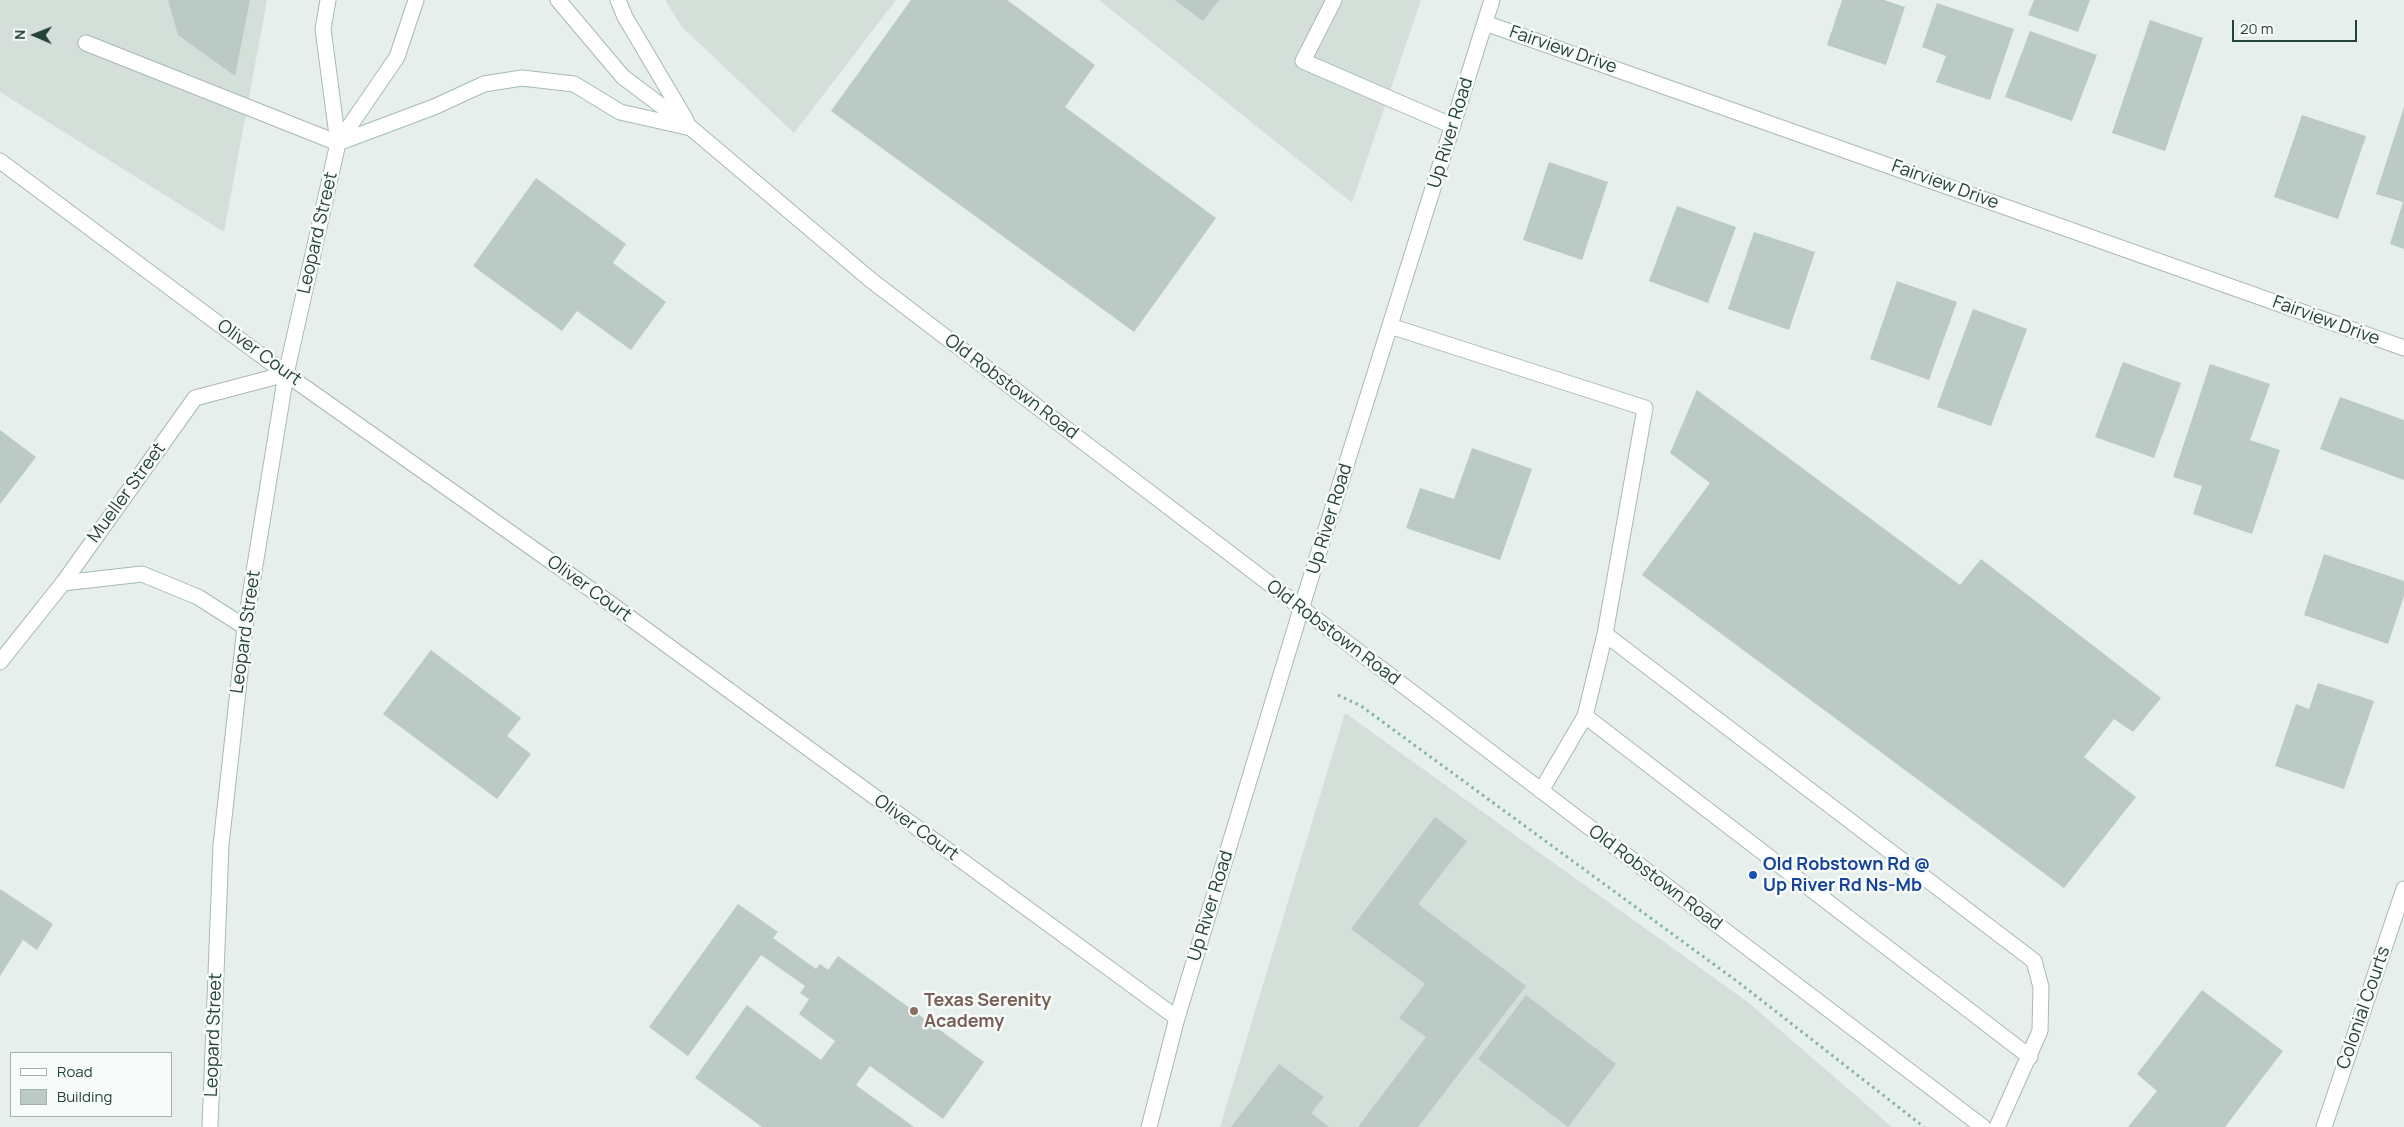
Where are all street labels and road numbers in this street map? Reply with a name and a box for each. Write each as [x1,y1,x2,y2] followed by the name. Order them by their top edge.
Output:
[1506,21,1620,79] street label: Fairview Drive
[1424,75,1478,191] street label: Up River Road
[1888,156,2002,214] street label: Fairview Drive
[293,170,343,296] street label: Leopard Street
[2269,292,2383,350] street label: Fairview Drive
[213,315,305,391] street label: Oliver Court
[940,330,1082,444] street label: Old Robstown Road
[84,439,170,547] street label: Mueller Street
[1303,461,1357,577] street label: Up River Road
[543,551,635,627] street label: Oliver Court
[227,569,265,695] street label: Leopard Street
[1262,576,1404,690] street label: Old Robstown Road
[870,790,962,866] street label: Oliver Court
[1584,821,1726,935] street label: Old Robstown Road
[1184,848,1238,964] street label: Up River Road
[2333,944,2395,1072] street label: Colonial Courts
[201,972,227,1098] street label: Leopard Street

